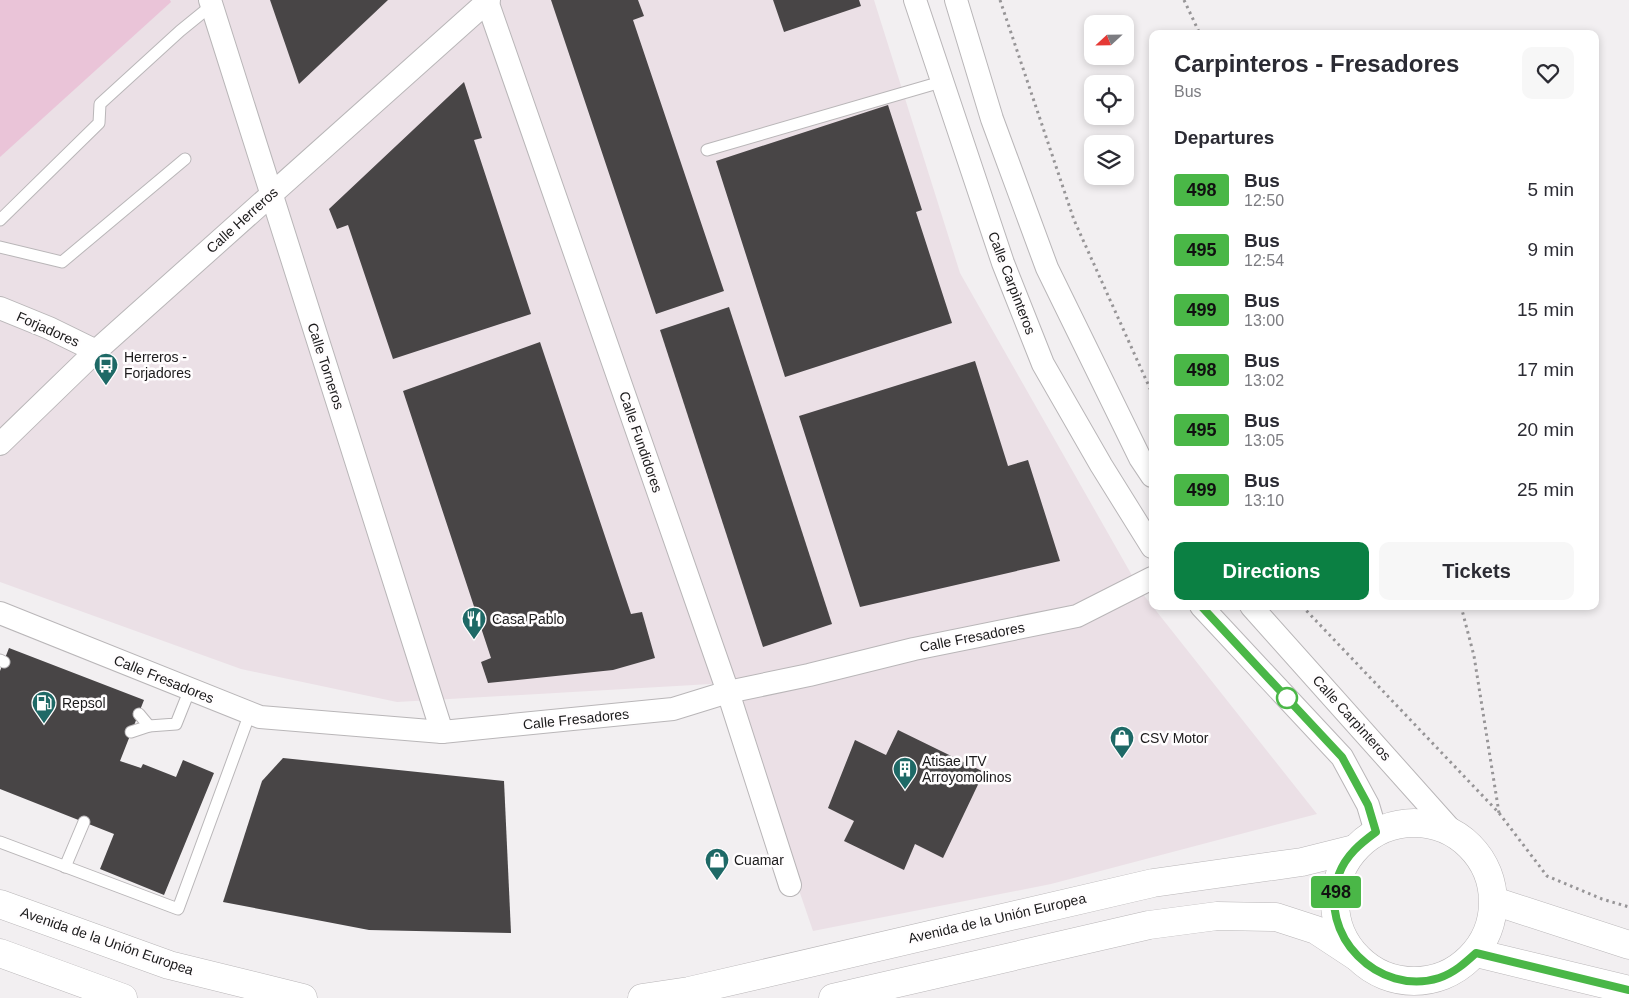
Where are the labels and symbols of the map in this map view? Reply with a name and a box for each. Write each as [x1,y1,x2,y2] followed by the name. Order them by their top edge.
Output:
[1084,15,1134,65] north arrow
[203,184,281,256] street label: Calle Herreros
[985,229,1039,337] street label: Calle Carpìnteros
[14,308,82,350] street label: Forjadores
[304,321,348,411] street label: Calle Torneros
[124,349,191,381] place label: Herreros - Forjadores
[93,352,119,386] bus stop icon: Herreros - Forjadores
[616,389,666,495] street label: Calle Fundidores
[461,606,487,640] restaurant icon: Casa Pablo
[492,611,565,627] place label: Casa Pablo
[918,619,1026,655] street label: Calle Fresadores
[112,652,216,706] street label: Calle Fresadores
[1310,672,1394,764] street label: Calle Carpìnteros
[1276,687,1298,709] unlabelled marker
[31,690,57,724] fuel station icon: Repsol
[62,695,106,711] place label: Repsol
[522,705,630,733] street label: Calle Fresadores
[1109,725,1135,759] shop icon: CSV Motor
[1140,730,1209,746] place label: CSV Motor
[922,753,1011,785] place label: Atisae ITV Arroyomolinos
[892,756,918,790] building icon: Atisae ITV Arroyomolinos
[704,847,730,881] shop icon: Cuamar
[734,852,784,868] place label: Cuamar
[1307,876,1365,908] line badge: 498
[907,890,1088,946] street label: Avenida de la Unión Europea
[18,904,196,978] street label: Avenida de la Unión Europea

